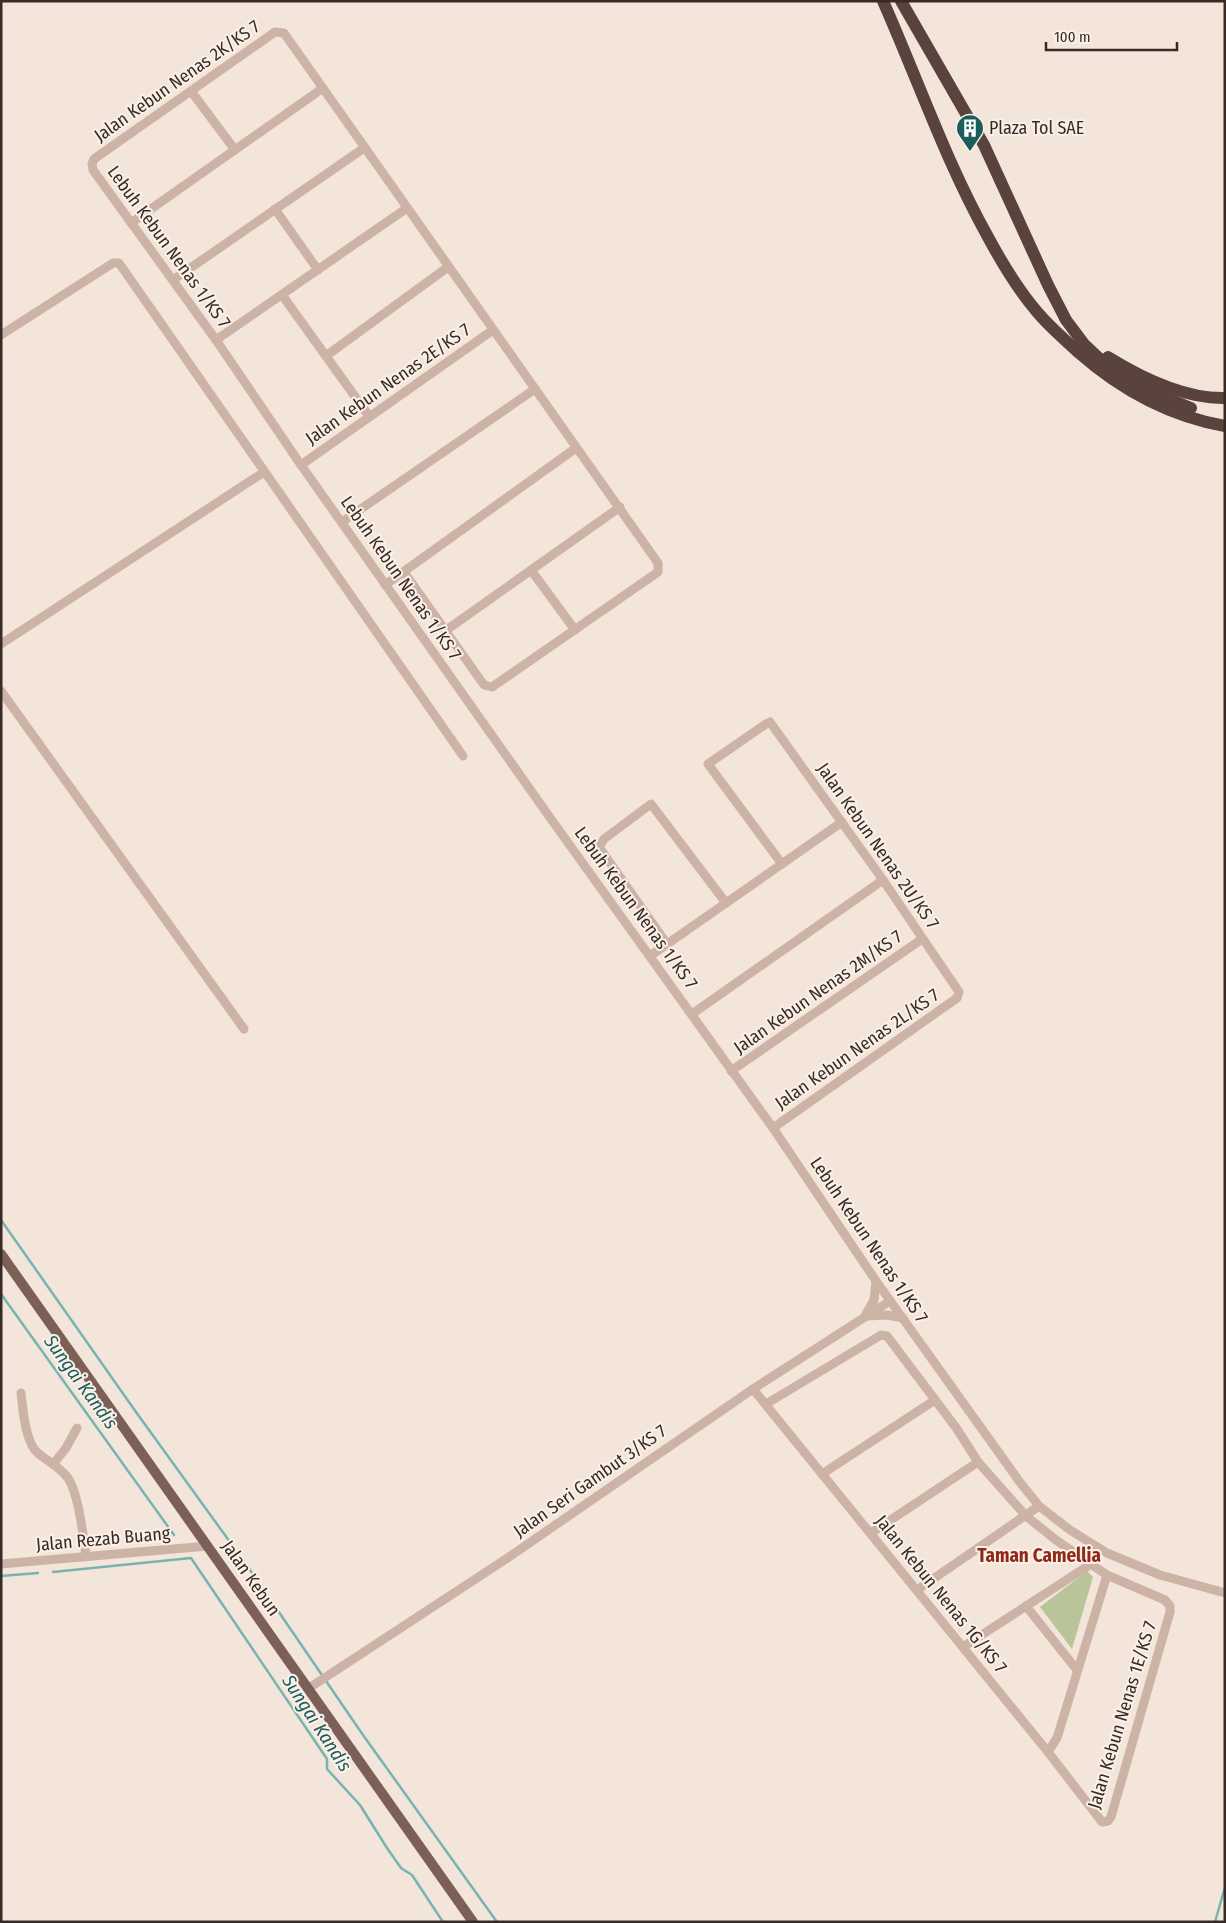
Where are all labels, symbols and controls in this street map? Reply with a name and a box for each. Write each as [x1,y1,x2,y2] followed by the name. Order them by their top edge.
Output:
[90,15,264,147] street label: Jalan Kebun Nenas 2K/KS 7
[1046,20,1177,52] scale bar
[1054,28,1091,46] text: 100 m
[955,113,985,152] building icon: Plaza Tol SAE
[989,117,1084,139] place label: Plaza Tol SAE
[103,162,235,332] street label: Lebuh Kebun Nenas 1/KS 7
[301,319,475,449] street label: Jalan Kebun Nenas 2E/KS 7
[336,492,466,664] street label: Lebuh Kebun Nenas 1/KS 7
[812,759,944,933] street label: Jalan Kebun Nenas 2U/KS 7
[570,823,702,993] street label: Lebuh Kebun Nenas 1/KS 7
[730,925,906,1059] street label: Jalan Kebun Nenas 2M/KS 7
[771,984,943,1114] street label: Jalan Kebun Nenas 2L/KS 7
[805,1153,933,1327] street label: Lebuh Kebun Nenas 1/KS 7
[39,1330,123,1433] water label: Sungai Kandis
[509,1420,671,1542] street label: Jalan Seri Gambut 3/KS 7
[870,1510,1012,1678] street label: Jalan Kebun Nenas 1G/KS 7
[35,1522,172,1556] street label: Jalan Rezab Buang
[217,1536,285,1620] street label: Jalan Kebun
[977,1544,1101,1567] district label: Taman Camellia
[1083,1618,1161,1812] street label: Jalan Kebun Nenas 1E/KS 7
[277,1670,357,1776] water label: Sungai Kandis

